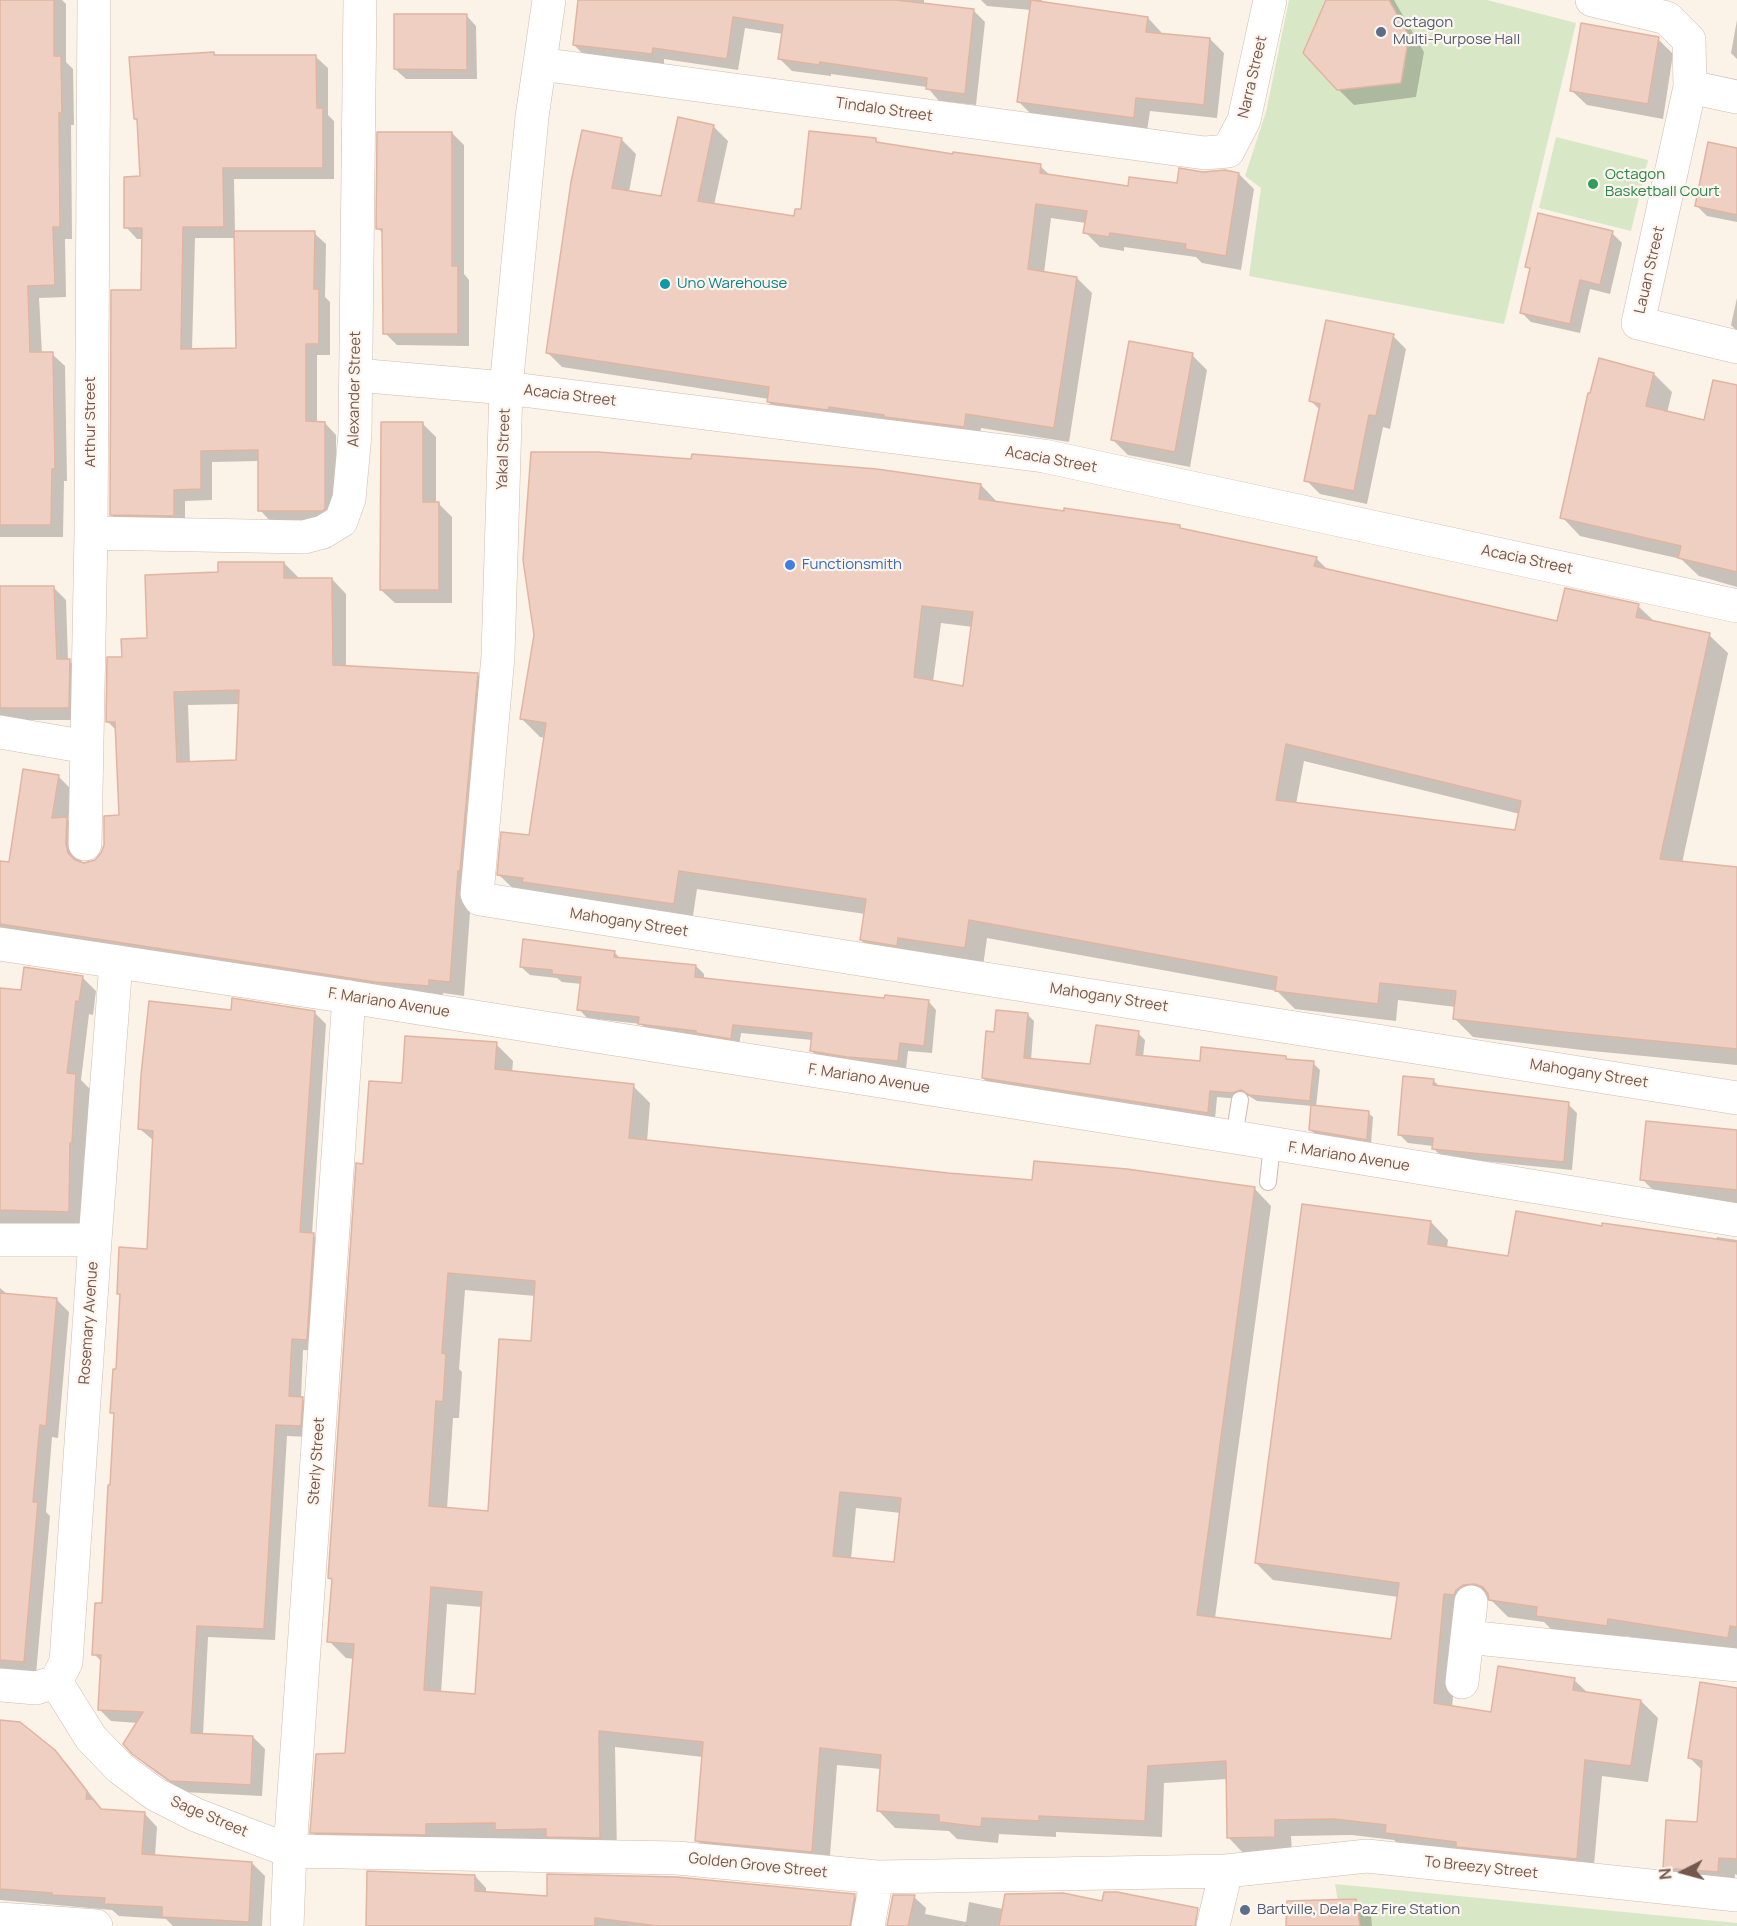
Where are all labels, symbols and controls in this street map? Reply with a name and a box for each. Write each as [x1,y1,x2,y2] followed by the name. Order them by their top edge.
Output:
[1393,14,1520,49] place label: Octagon Multi-Purpose Hall
[1374,25,1388,39] marker: Octagon Multi-Purpose Hall
[1235,34,1271,120] street label: Narra Street
[834,94,934,126] street label: Tindalo Street
[1605,166,1720,201] place label: Octagon Basketball Court
[1586,177,1600,191] marker: Octagon Basketball Court
[1631,225,1669,315] street label: Lauan Street
[677,275,787,293] place label: Uno Warehouse
[658,277,672,291] marker: Uno Warehouse
[345,331,365,447] street label: Alexander Street
[82,376,100,468] street label: Arthur Street
[523,381,617,411] street label: Acacia Street
[494,408,514,490] street label: Yakal Street
[1004,443,1098,477] street label: Acacia Street
[1480,542,1574,578] street label: Acacia Street
[802,556,902,574] place label: Functionsmith
[783,558,797,572] marker: Functionsmith
[569,905,689,941] street label: Mahogany Street
[1049,980,1169,1016] street label: Mahogany Street
[327,984,451,1022] street label: F. Mariano Avenue
[1529,1056,1649,1092] street label: Mahogany Street
[807,1060,931,1098] street label: F. Mariano Avenue
[1287,1138,1411,1176] street label: F. Mariano Avenue
[76,1261,102,1385] street label: Rosemary Avenue
[305,1417,329,1505] street label: Sterly Street
[168,1793,250,1841] street label: Sage Street
[1653,1842,1713,1902] north arrow
[688,1850,828,1882] street label: Golden Grove Street
[1423,1853,1539,1883] street label: To Breezy Street
[1654,1867,1677,1881] text: N
[1257,1901,1460,1919] place label: Bartville, Dela Paz Fire Station
[1238,1903,1252,1917] marker: Bartville, Dela Paz Fire Station

